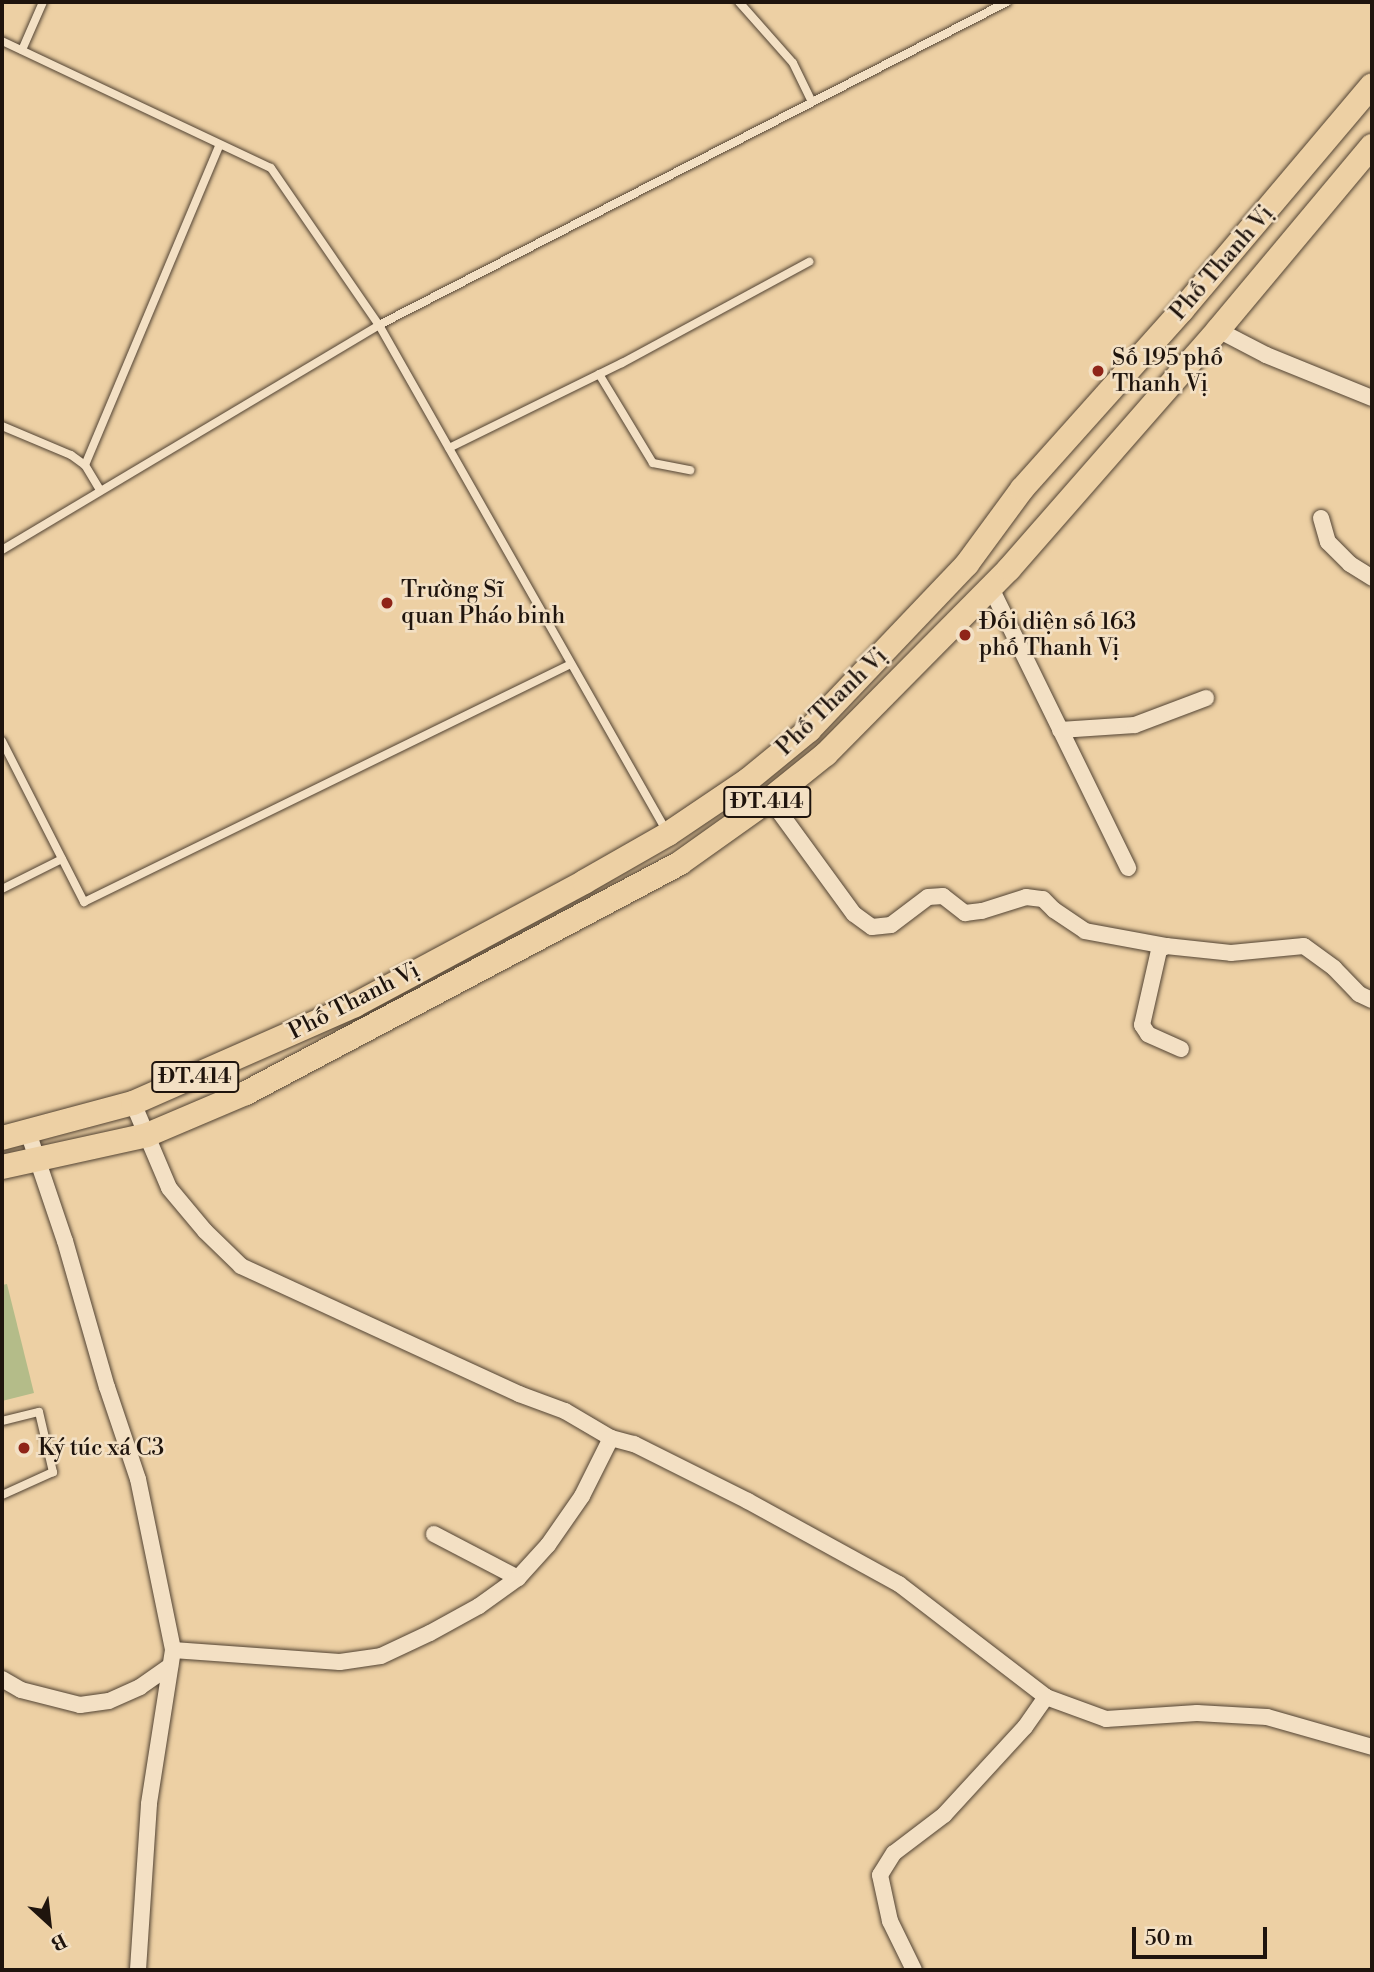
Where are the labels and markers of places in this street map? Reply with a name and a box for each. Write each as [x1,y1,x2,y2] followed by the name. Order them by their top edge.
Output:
[1112,344,1223,398] place label: Số 195 phố Thanh Vị
[1090,363,1106,379] marker: Số 195 phố Thanh Vị
[401,576,565,630] place label: Trường Sĩ quan Pháo binh
[379,595,395,611] marker: Trường Sĩ quan Pháo binh
[979,608,1136,662] place label: Đối diện số 163 phố Thanh Vị
[957,627,973,643] marker: Đối diện số 163 phố Thanh Vị
[38,1434,164,1462] place label: Ký túc xá C3
[16,1440,32,1456] marker: Ký túc xá C3

